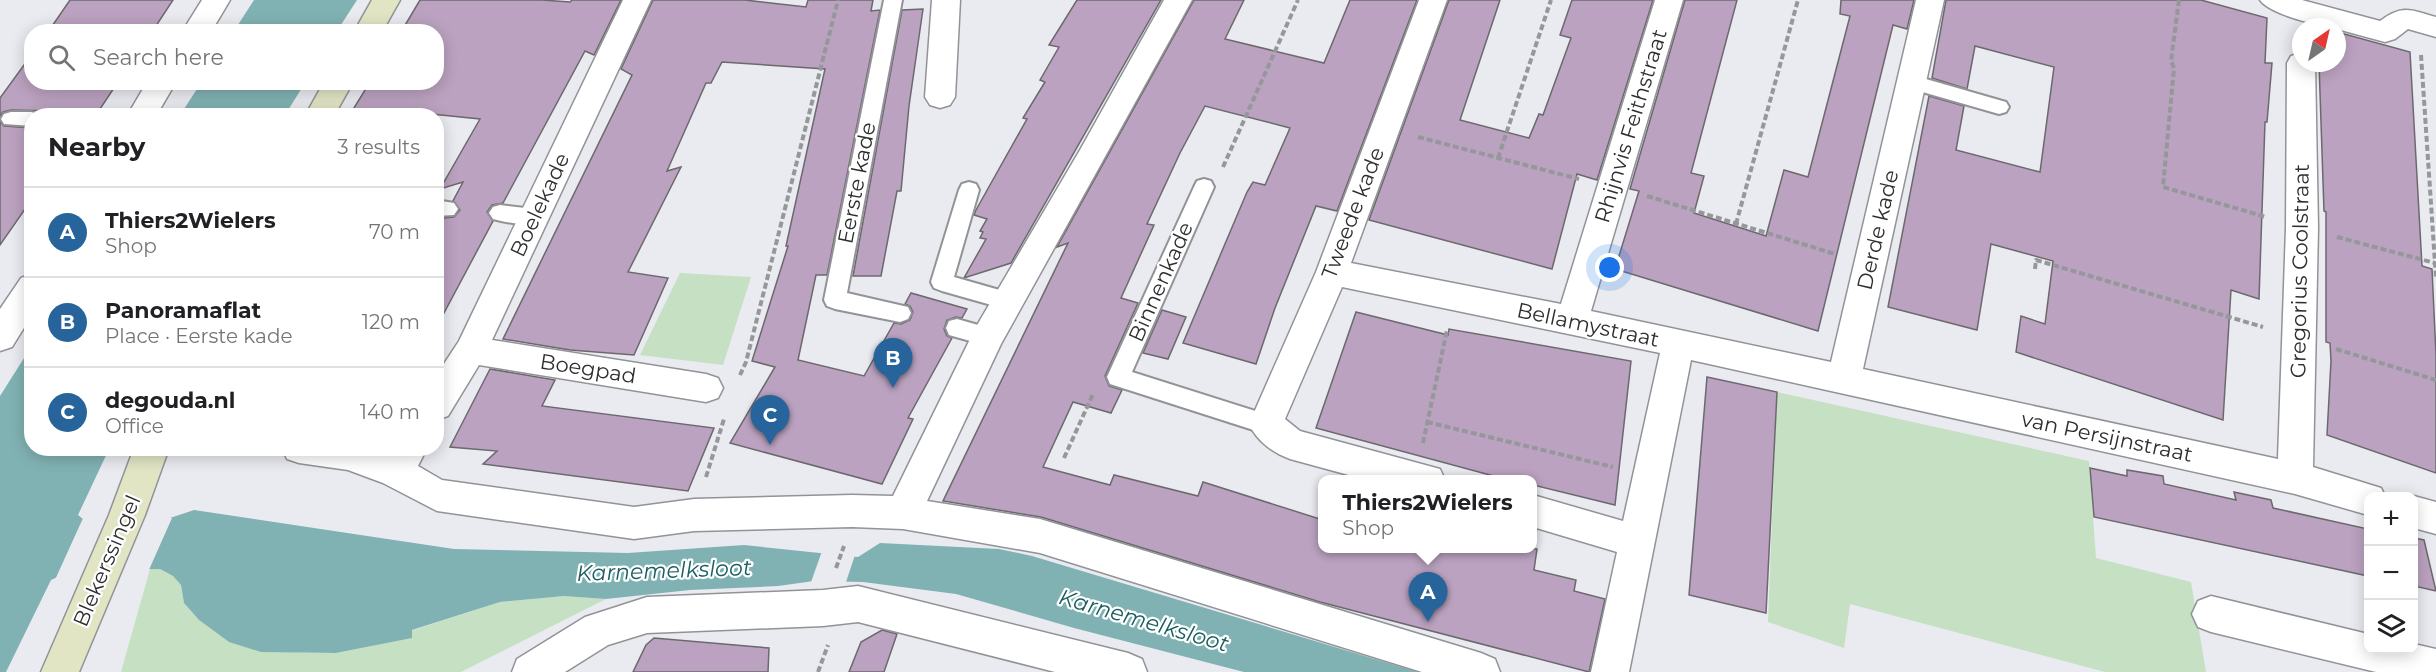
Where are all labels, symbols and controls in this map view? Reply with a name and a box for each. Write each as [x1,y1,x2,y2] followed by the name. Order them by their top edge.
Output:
[2292,18,2346,72] north arrow
[24,24,444,90] search box
[1589,26,1672,226] street label: Rhijnvis Feithstraat
[45,41,78,74] icon: search
[93,44,224,71] text: Search here
[832,120,881,246] street label: Eerste kade
[48,131,145,163] text: Nearby
[337,135,420,159] text: 3 results
[1316,143,1389,282] street label: Tweede kade
[505,149,574,261] street label: Boelekade
[2285,164,2314,378] street label: Gregorius Coolstraat
[1852,168,1903,292] street label: Derde kade
[105,207,276,234] text: Thiers2Wielers
[1123,218,1198,346] street label: Binnenkade
[60,220,75,244] text: A
[369,220,420,244] text: 70 m
[105,234,157,258] text: Shop
[1595,253,1624,282] your location
[105,297,261,324] text: Panoramaflat
[1515,297,1662,352] street label: Bellamystraat
[60,310,75,334] text: B
[362,310,420,334] text: 120 m
[105,324,293,348] text: Place · Eerste kade
[874,338,912,388] pin: B
[538,349,638,388] street label: Boegpad
[105,387,235,414] text: degouda.nl
[750,396,790,445] pin: C
[60,400,75,424] text: C
[360,400,420,424] text: 140 m
[2019,406,2195,467] street label: van Persijnstraat
[105,414,164,438] text: Office
[1318,475,1537,553] popup
[1342,489,1513,516] text: Thiers2Wielers
[68,491,145,630] street label: Blekerssingel
[2364,492,2418,654] map controls
[2364,492,2418,546] button: +
[1342,516,1394,540] text: Shop
[2364,546,2418,600] button: −
[576,554,752,587] water label: Karnemelksloot
[1408,572,1448,622] pin: A
[1056,583,1232,658] water label: Karnemelksloot
[2364,600,2418,654] button: layers

